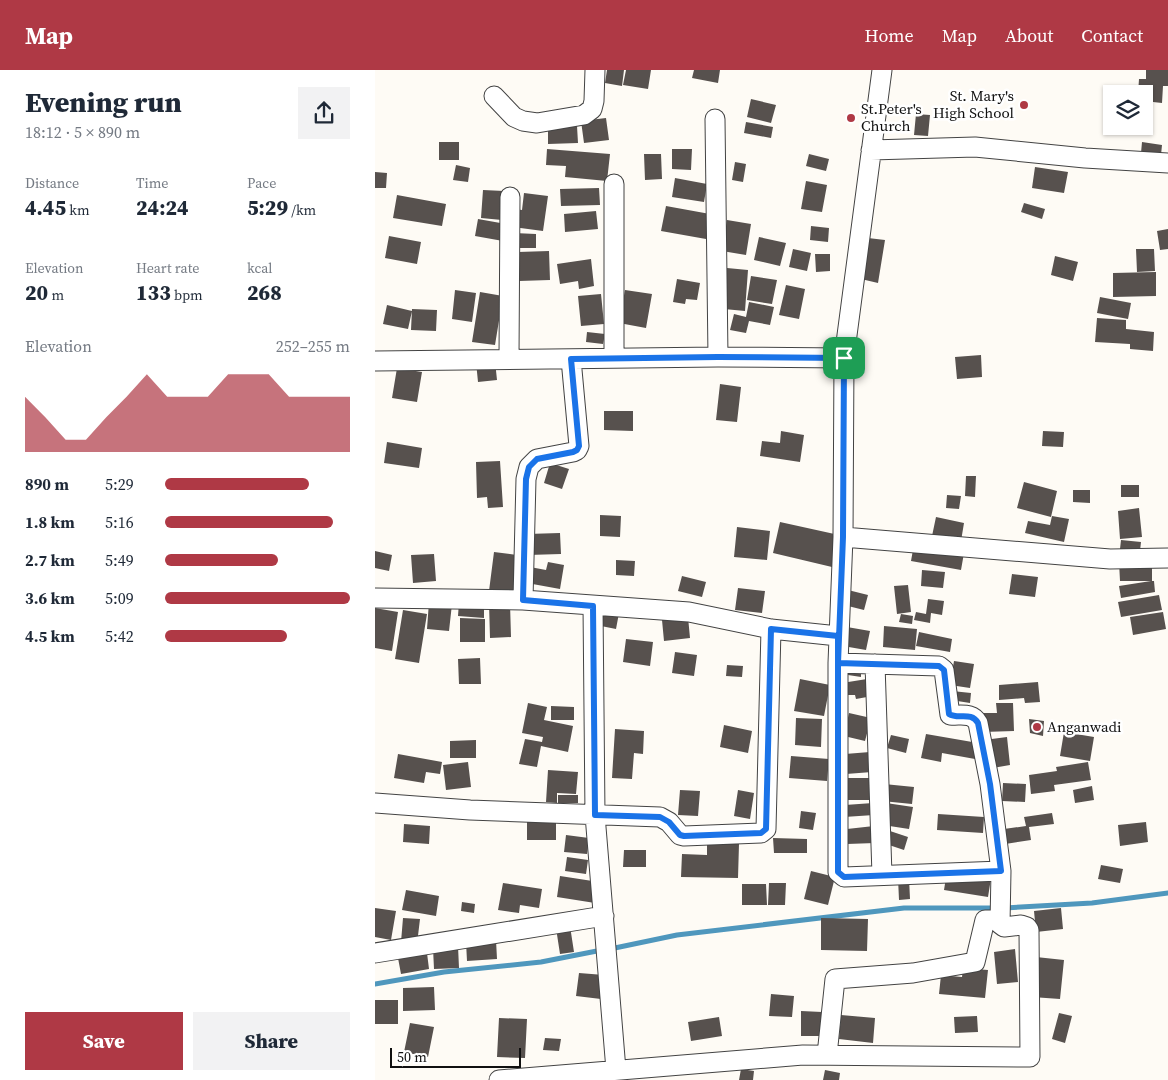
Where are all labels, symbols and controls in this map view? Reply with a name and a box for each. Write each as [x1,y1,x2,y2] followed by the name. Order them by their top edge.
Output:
[25,19,73,52] text: Map
[865,23,914,48] text: Home
[942,23,977,48] text: Map
[1005,23,1053,48] text: About
[1081,23,1143,48] text: Contact
[25,83,182,121] text: Evening run
[933,85,1015,123] place label: St. Mary's High School
[1103,85,1153,135] map controls
[1103,85,1153,135] button: layers
[298,87,350,139] button: share
[861,98,922,136] place label: St.Peter's Church
[1018,99,1030,111] marker: St. Mary's High School
[845,112,857,124] marker: St.Peter's Church
[25,121,140,143] text: 18:12 · 5 × 890 m
[25,173,79,193] text: Distance
[136,173,168,193] text: Time
[247,173,276,193] text: Pace
[25,193,66,222] text: 4.45
[136,193,189,222] text: 24:24
[247,193,288,222] text: 5:29
[66,200,90,220] text: km
[288,200,316,220] text: /km
[25,258,83,278] text: Elevation
[136,258,199,278] text: Heart rate
[247,258,273,278] text: kcal
[25,278,48,307] text: 20
[136,278,171,307] text: 133
[247,278,282,307] text: 268
[48,285,64,305] text: m
[171,285,203,305] text: bpm
[25,335,92,357] text: Elevation
[276,335,350,357] text: 252–255 m
[823,337,865,379] pin
[830,344,858,372] icon: arrive
[25,473,69,495] text: 890 m
[105,473,134,495] text: 5:29
[25,511,75,533] text: 1.8 km
[105,511,134,533] text: 5:16
[25,549,75,571] text: 2.7 km
[105,549,134,571] text: 5:49
[25,587,75,609] text: 3.6 km
[105,587,134,609] text: 5:09
[25,625,75,647] text: 4.5 km
[105,625,134,647] text: 5:42
[1047,716,1122,737] place label: Anganwadi
[1031,721,1043,733] marker: Anganwadi
[25,1012,183,1070] button: Save
[193,1012,350,1070] button: Share
[390,1045,521,1068] scale bar
[397,1047,427,1067] text: 50 m

